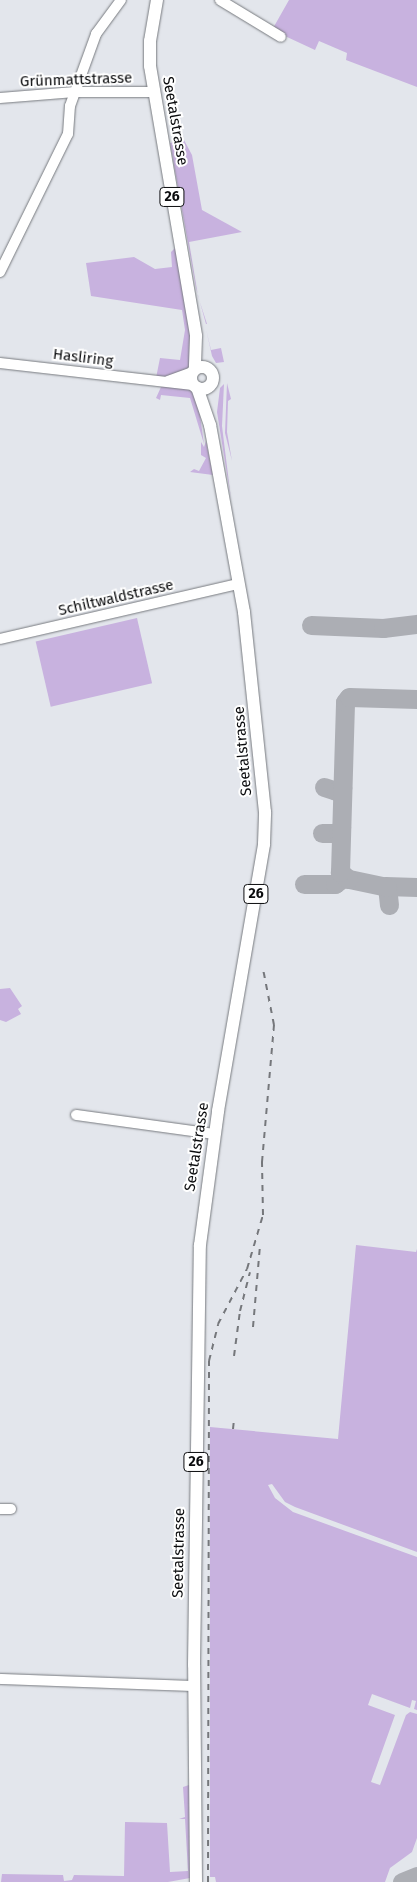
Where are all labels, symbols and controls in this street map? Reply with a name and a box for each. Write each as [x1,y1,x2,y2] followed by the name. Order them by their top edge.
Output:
[20,69,132,91] street label: Grünmattstrasse
[158,75,192,167] street label: Seetalstrasse
[158,186,186,208] road number: 26
[52,345,114,371] street label: Hasliring
[57,576,175,620] street label: Schiltwaldstrasse
[230,705,256,797] street label: Seetalstrasse
[242,882,270,906] road number: 26
[181,1101,213,1193] street label: Seetalstrasse
[182,1450,210,1474] road number: 26
[169,1508,189,1598] street label: Seetalstrasse

